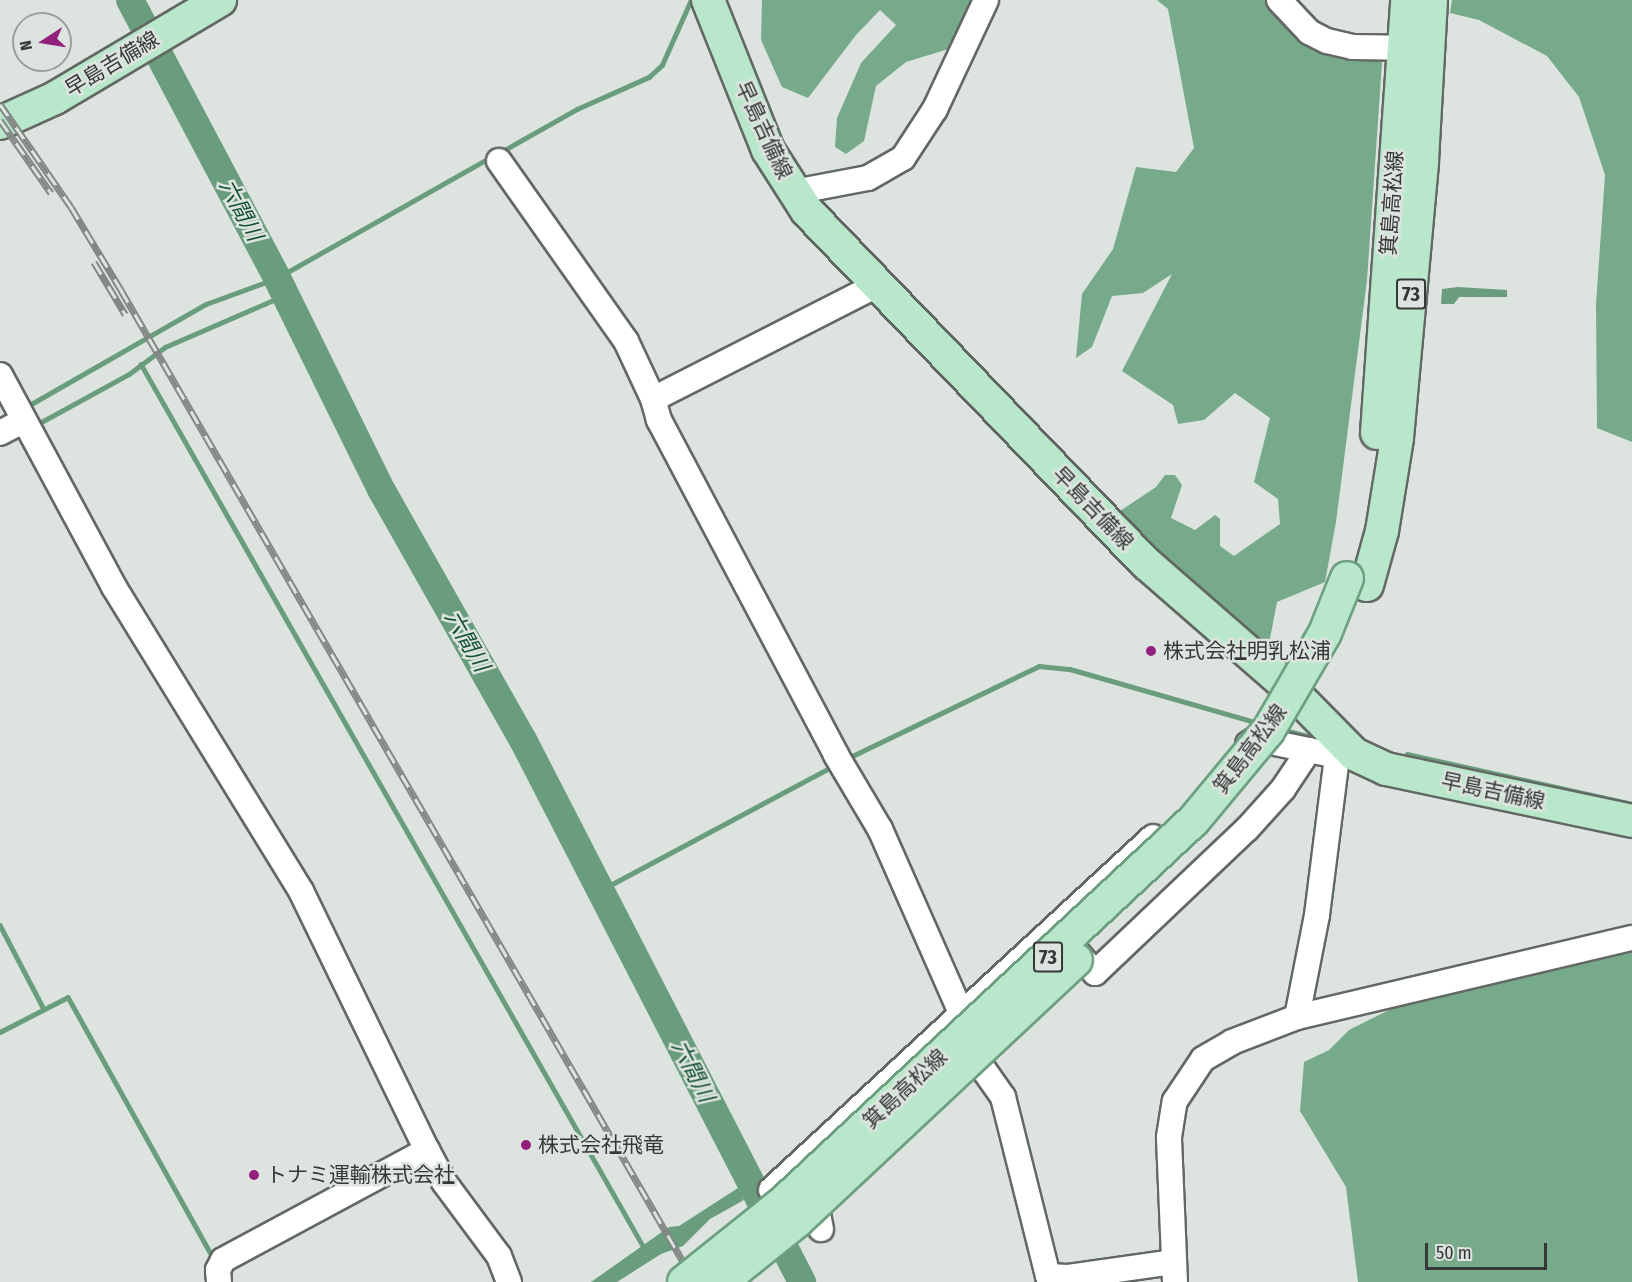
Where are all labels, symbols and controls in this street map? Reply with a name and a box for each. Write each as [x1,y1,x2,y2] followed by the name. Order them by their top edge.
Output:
[12,12,72,72] north arrow
[61,26,163,102] street label: 早島吉備線
[16,39,36,52] text: N
[730,77,798,183] street label: 早島吉備線
[1376,150,1408,256] street label: 箕島高松線
[214,175,268,245] water label: 六間川
[1396,277,1426,311] road number: 73
[1047,461,1139,555] street label: 早島吉備線
[439,606,495,676] water label: 六間川
[1163,638,1331,664] place label: 株式会社明乳松浦
[1144,644,1158,658] marker: 株式会社明乳松浦
[1208,699,1292,799] street label: 箕島高松線
[1439,768,1547,814] street label: 早島吉備線
[1033,940,1063,974] road number: 73
[666,1036,720,1106] water label: 六間川
[858,1044,952,1134] street label: 箕島高松線
[538,1132,664,1158] place label: 株式会社飛竜
[519,1138,533,1152] marker: 株式会社飛竜
[266,1162,455,1188] place label: トナミ運輸株式会社
[247,1168,261,1182] marker: トナミ運輸株式会社
[1428,1231,1550,1269] scale bar
[1436,1242,1472,1264] text: 50 m

